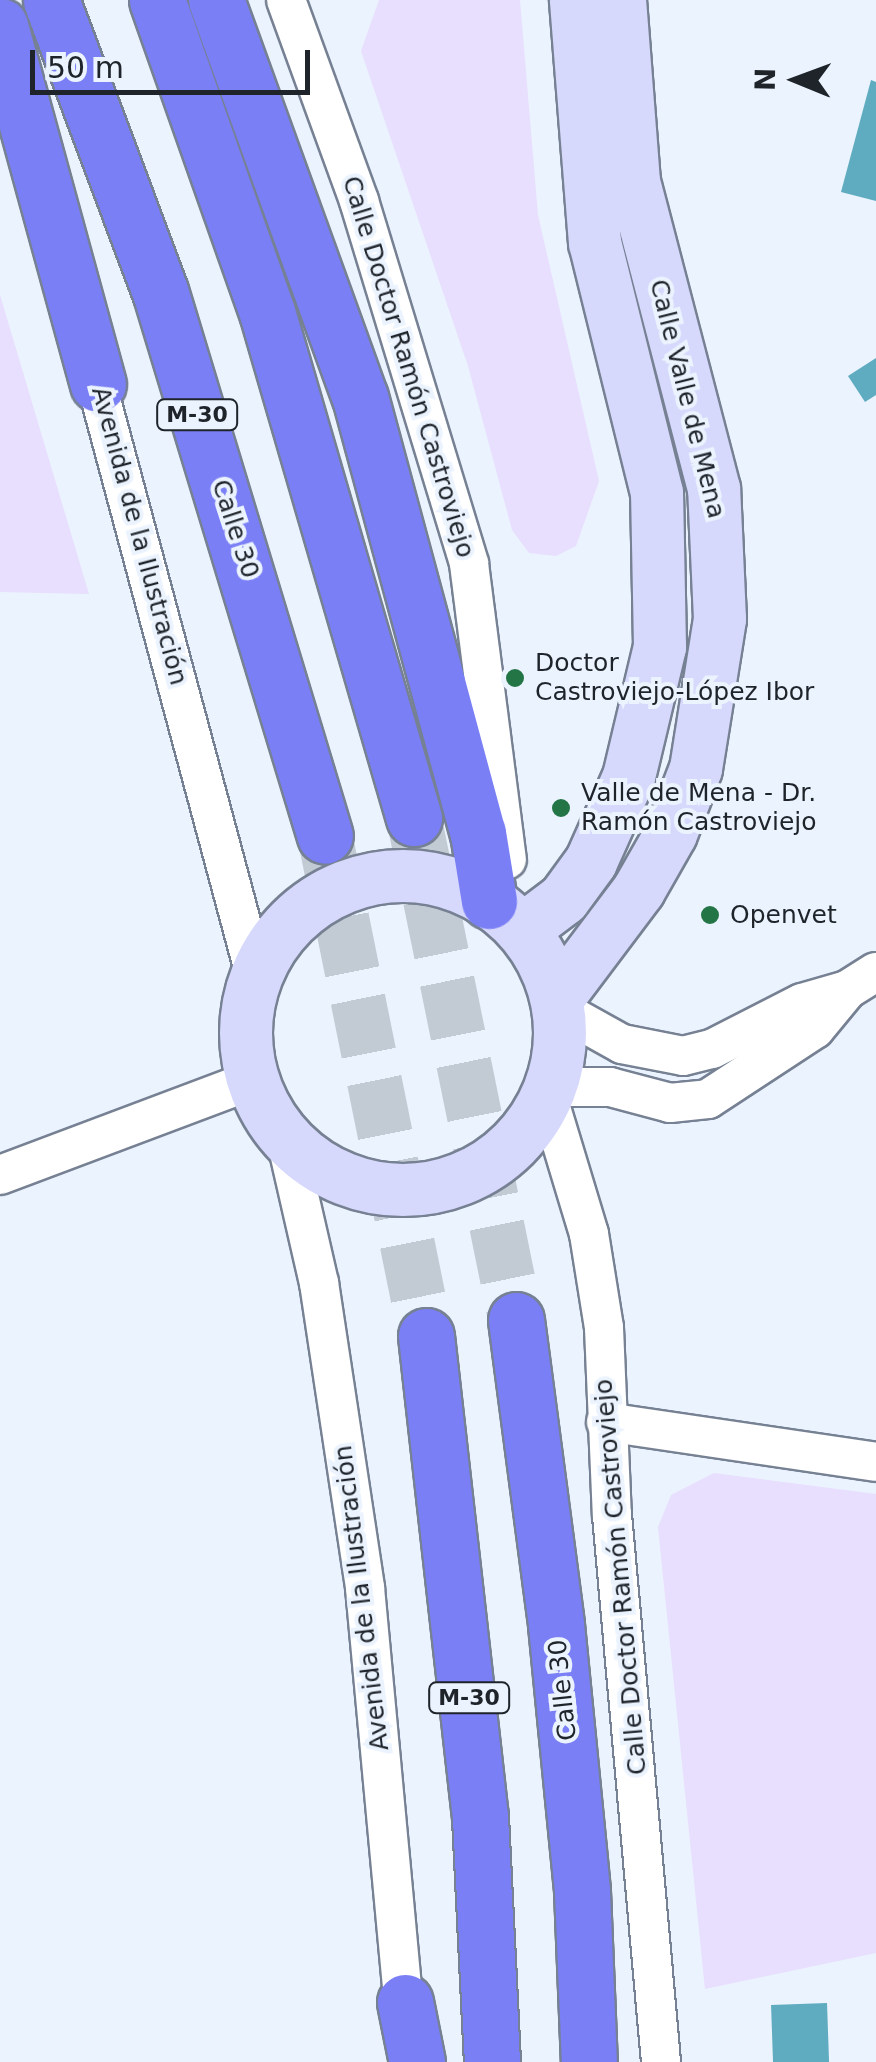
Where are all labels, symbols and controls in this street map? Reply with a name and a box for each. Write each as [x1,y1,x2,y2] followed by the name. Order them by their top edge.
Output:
[35,30,315,92] scale bar
[746,30,846,130] north arrow
[47,50,124,85] text: 50 m
[749,67,782,91] text: N
[336,173,480,561] street label: Calle Doctor Ramón Castroviejo
[643,277,731,521] street label: Calle Valle de Mena
[85,384,193,688] street label: Avenida de la Ilustración
[154,398,240,432] road number: M-30
[205,476,265,582] street label: Calle 30
[535,649,814,708] place label: Doctor Castroviejo-López Ibor
[504,667,526,689] marker: Doctor Castroviejo-López Ibor
[581,779,817,838] place label: Valle de Mena - Dr. Ramón Castroviejo
[550,797,572,819] marker: Valle de Mena - Dr. Ramón Castroviejo
[730,900,837,930] place label: Openvet
[699,904,721,926] marker: Openvet
[589,1378,653,1776] street label: Calle Doctor Ramón Castroviejo
[328,1444,396,1752] street label: Avenida de la Ilustración
[543,1638,583,1742] street label: Calle 30
[426,1681,512,1715] road number: M-30

